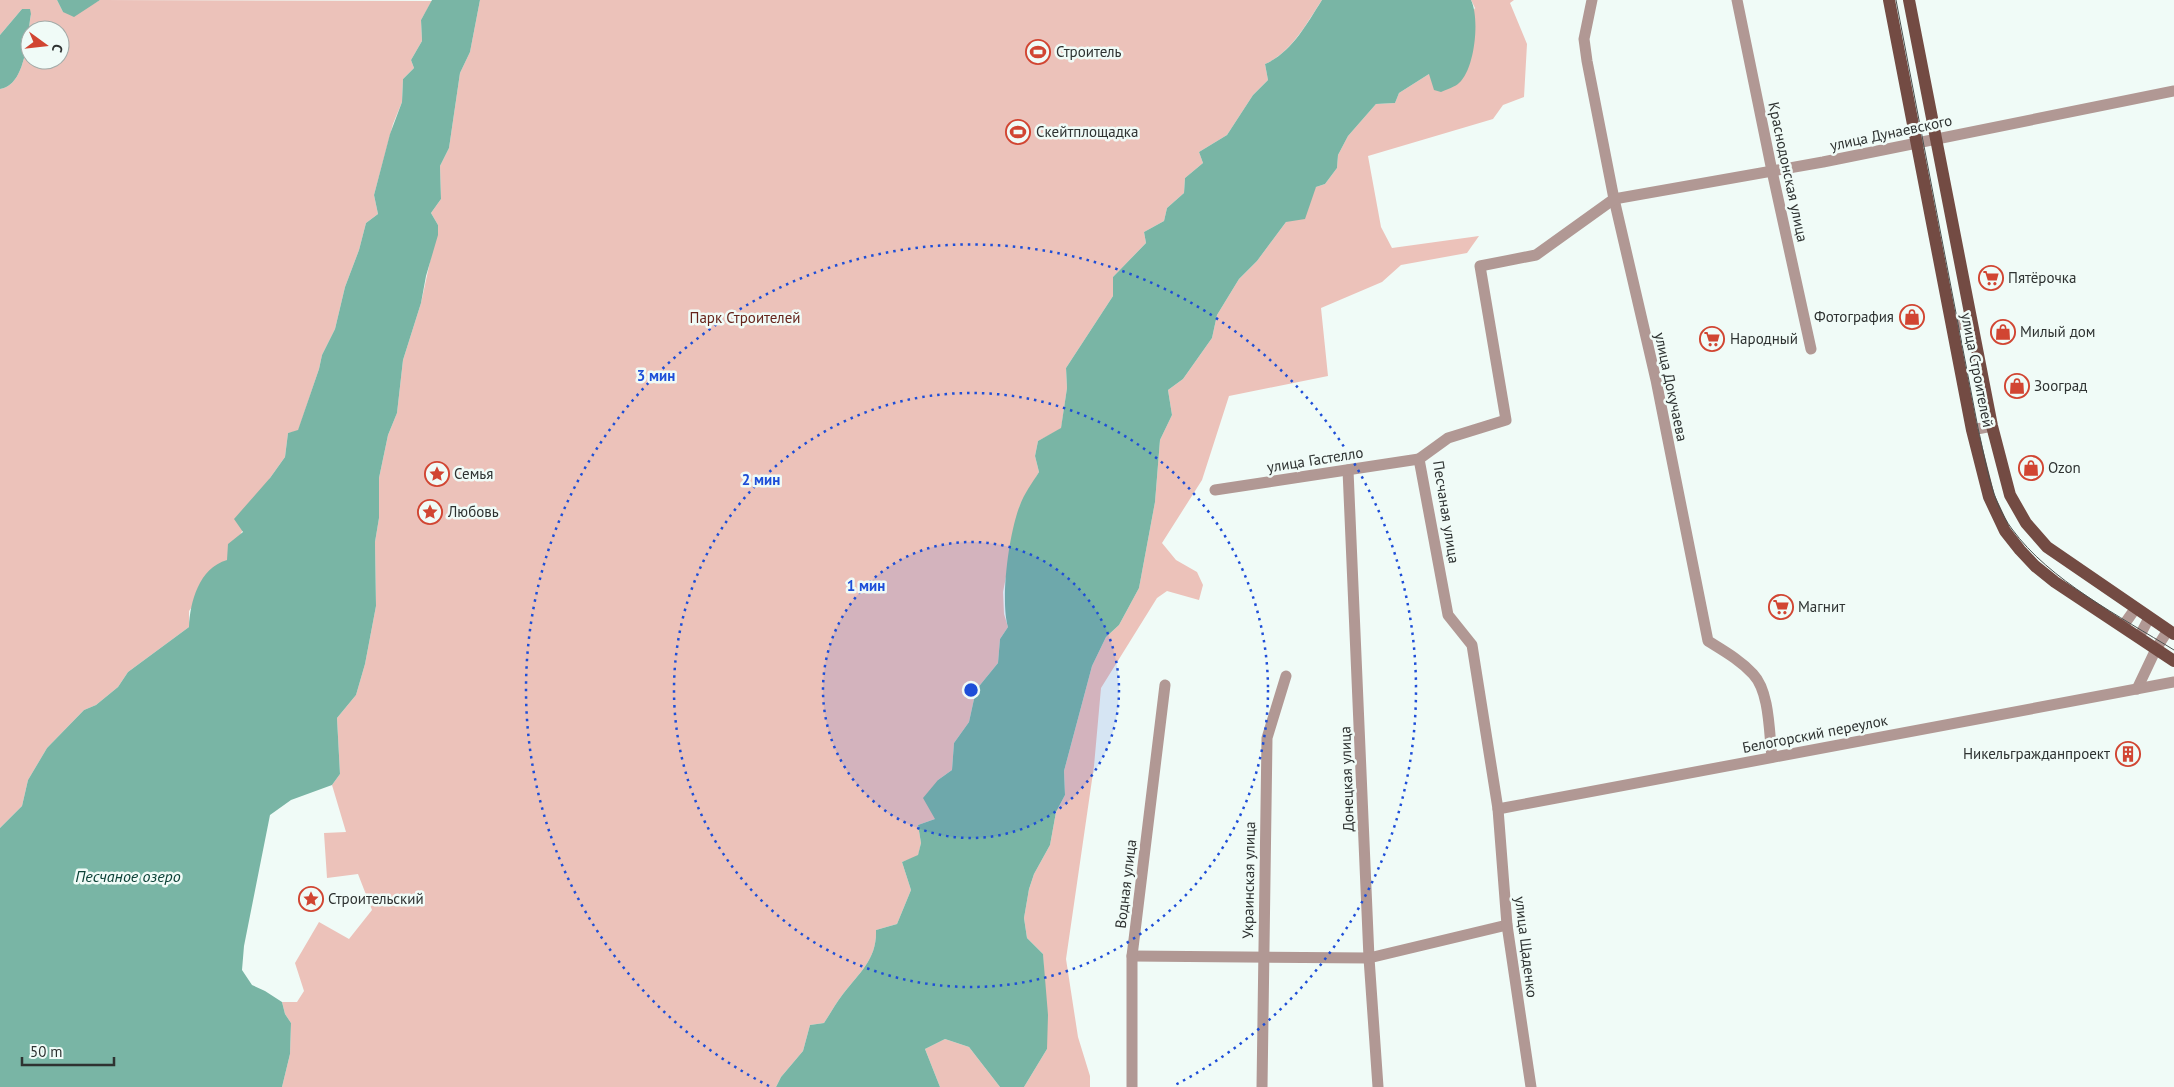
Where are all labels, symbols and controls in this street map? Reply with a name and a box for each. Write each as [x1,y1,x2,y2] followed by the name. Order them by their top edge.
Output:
[20,20,70,70] north arrow
[1025,39,1051,65] sports icon: Строитель
[48,42,67,55] text: С
[1056,42,1122,61] place label: Строитель
[1764,100,1813,244] street label: Краснодонская улица
[1828,110,1954,155] street label: улица Дунаевского
[1005,119,1031,145] sports icon: Скейтплощадка
[1036,122,1138,141] place label: Скейтплощадка
[1978,265,2004,291] supermarket icon: Пятёрочка
[2008,268,2076,287] place label: Пятёрочка
[1899,304,1925,330] shop icon: Фотография
[1814,307,1894,326] place label: Фотография
[690,308,800,327] park label: Парк Строителей
[1957,311,1998,429] street label: улица Строителей
[1990,319,2016,345] shop icon: Милый дом
[2020,322,2096,341] place label: Милый дом
[1699,326,1725,352] supermarket icon: Народный
[1730,329,1798,348] place label: Народный
[1651,331,1692,443] street label: улица Докучаева
[637,366,675,385] text: 3 мин
[2004,373,2030,399] shop icon: Зооград
[2034,376,2087,395] place label: Зооград
[1265,443,1364,476] street label: улица Гастелло
[2018,455,2044,481] shop icon: Ozon
[2048,458,2081,477] place label: Ozon
[1429,459,1464,565] street label: Песчаная улица
[424,461,450,487] place icon: Семья
[454,464,493,483] place label: Семья
[742,470,780,489] text: 2 мин
[417,499,443,525] place icon: Любовь
[447,502,499,521] place label: Любовь
[847,576,885,595] text: 1 мин
[1768,594,1794,620] supermarket icon: Магнит
[1798,597,1845,616] place label: Магнит
[962,681,980,699] centre of rings
[1741,710,1890,757] street label: Белогорский переулок
[1335,726,1358,832] street label: Донецкая улица
[2115,741,2141,767] building icon: Никельгражданпроект
[1963,744,2110,763] place label: Никельгражданпроект
[1238,821,1259,939] street label: Украинская улица
[1111,838,1140,930] street label: Водная улица
[75,866,181,886] water label: Песчаное озеро
[298,886,324,912] place icon: Строительский
[328,889,424,908] place label: Строительский
[1511,895,1542,999] street label: улица Щаденко
[22,1034,115,1066] scale bar
[30,1042,63,1061] text: 50 m

